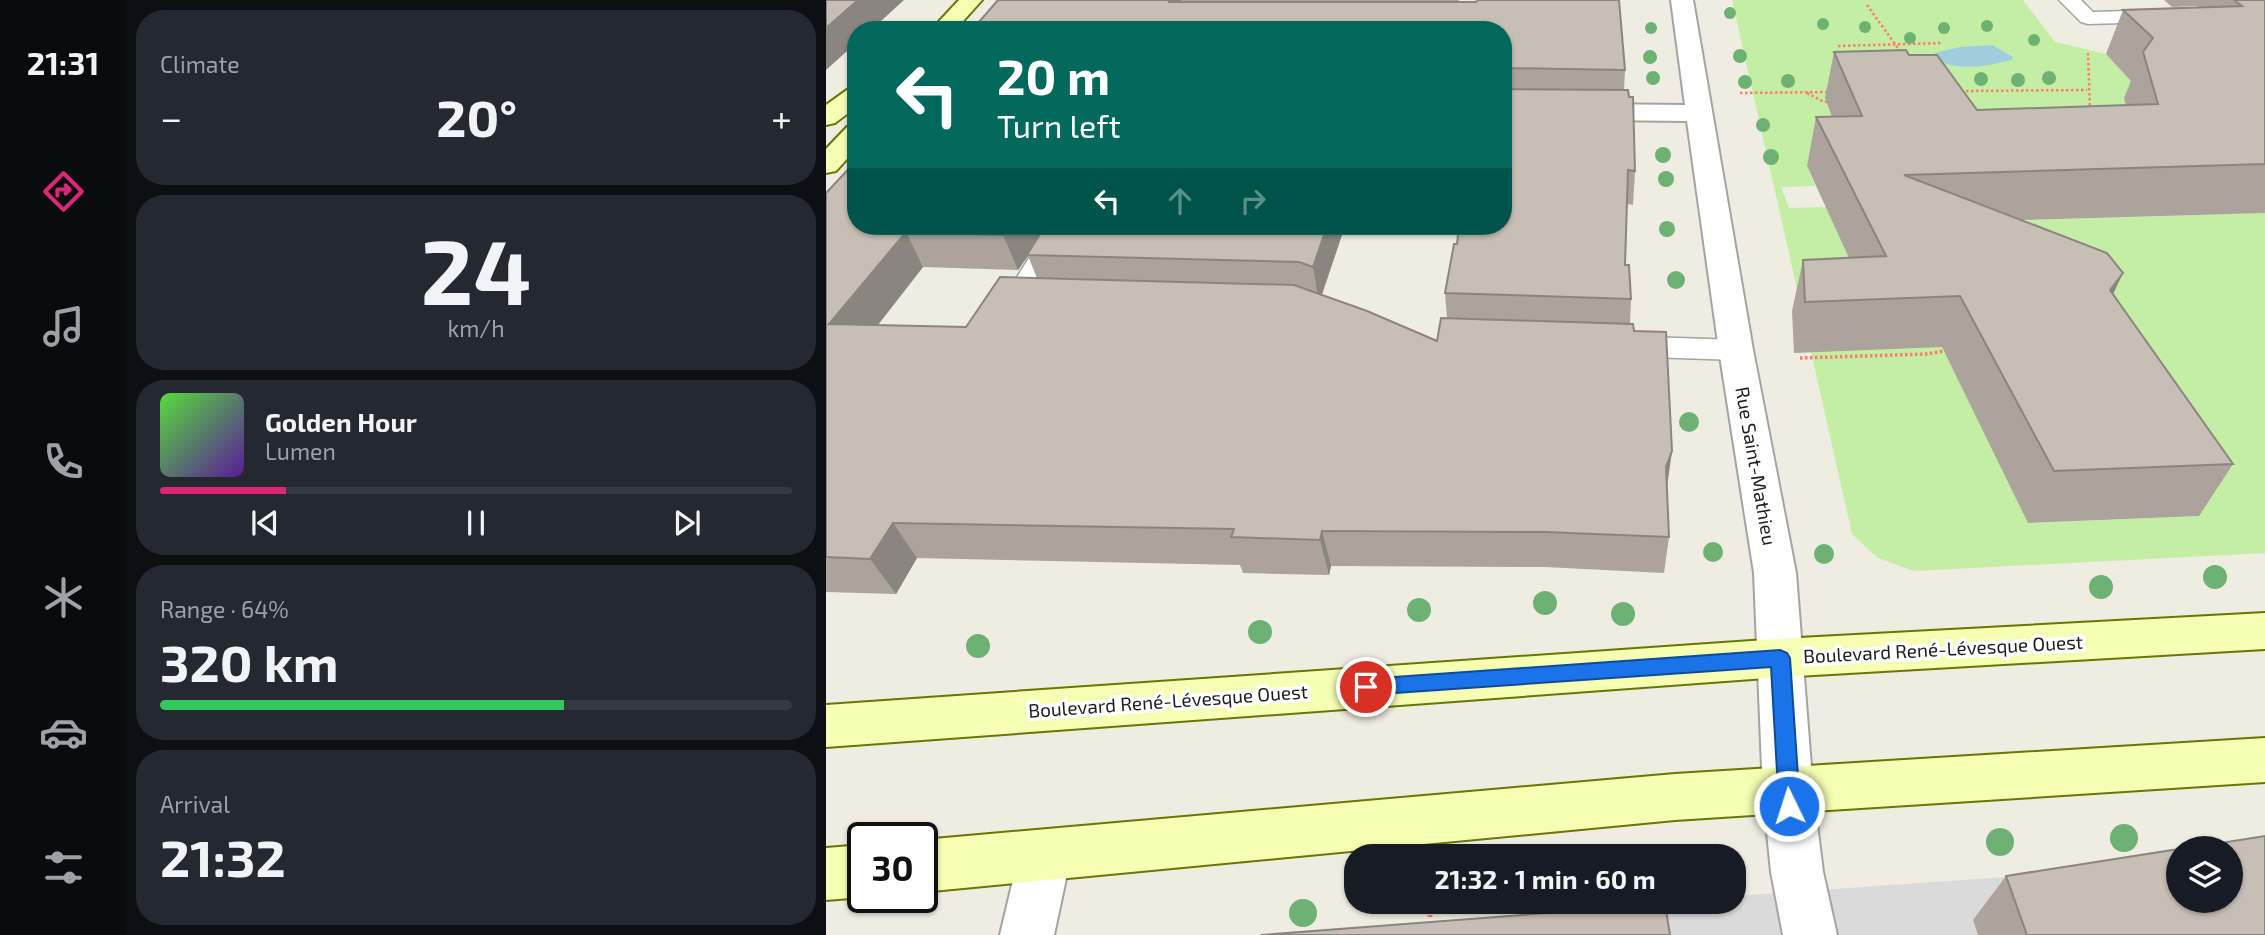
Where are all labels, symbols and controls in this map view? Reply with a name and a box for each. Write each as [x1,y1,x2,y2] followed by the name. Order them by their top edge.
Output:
[27,43,99,81] text: 21:31
[997,46,1110,105] text: 20 m
[882,49,973,140] icon: left
[160,50,240,78] text: Climate
[436,85,517,147] text: 20°
[160,94,182,140] text: −
[771,94,792,140] text: +
[997,106,1121,144] text: Turn left
[39,167,88,216] icon: directions
[1088,182,1126,220] icon: left
[1161,182,1199,220] icon: ahead
[1234,182,1272,220] icon: right
[421,214,531,323] text: 24
[39,302,88,351] icon: music
[447,314,505,342] text: km/h
[1731,385,1782,547] street label: Rue Saint-Mathieu
[265,406,417,437] text: Golden Hour
[39,437,88,486] icon: phone
[265,437,336,465] text: Lumen
[246,504,284,542] icon: previous
[457,504,495,542] icon: pause
[668,504,706,542] icon: next
[39,573,88,622] icon: climate
[160,595,289,623] text: Range · 64%
[160,630,339,692] text: 320 km
[1802,630,2083,667] street label: Boulevard René-Lévesque Ouest
[1336,657,1396,717] pin
[1347,668,1385,706] icon: arrive
[1027,679,1309,722] street label: Boulevard René-Lévesque Ouest
[39,708,88,757] icon: car
[1752,769,1826,843] position arrow
[160,790,230,818] text: Arrival
[847,822,938,913] speed limit sign: 30
[160,825,286,887] text: 21:32
[2166,836,2243,913] map controls
[2166,836,2243,913] button: layers
[39,843,88,892] icon: filters
[1434,863,1656,894] text: 21:32 · 1 min · 60 m

